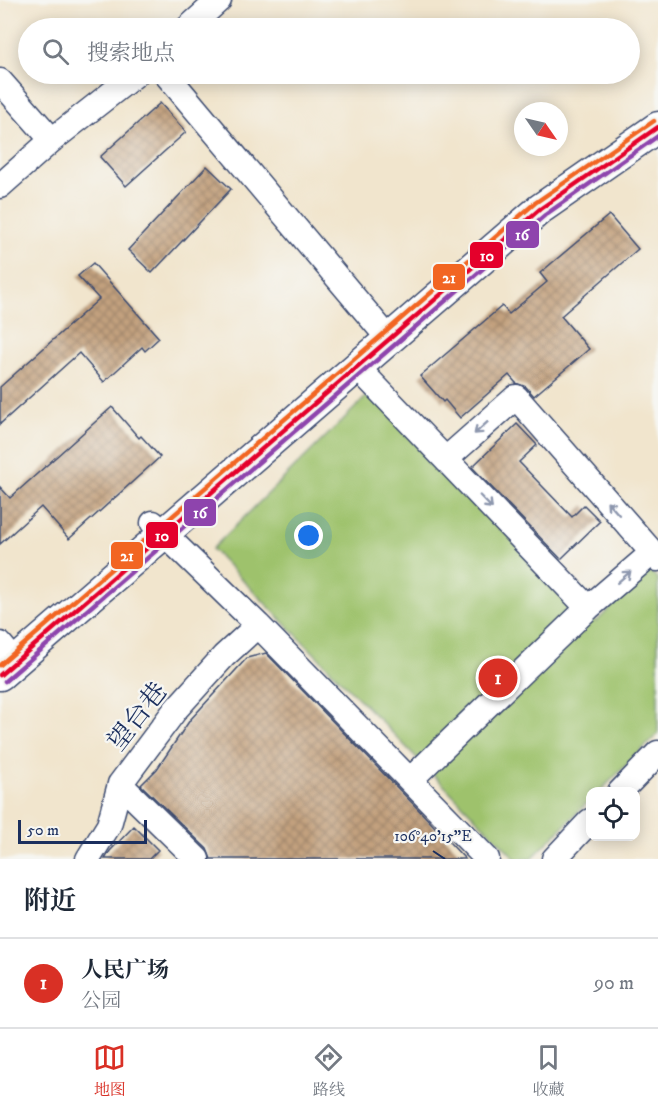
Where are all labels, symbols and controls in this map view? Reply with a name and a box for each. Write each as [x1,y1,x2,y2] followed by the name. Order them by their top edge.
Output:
[18,18,640,84] search box
[39,35,72,68] icon: search
[87,40,175,67] text: 搜索地点
[514,102,568,156] north arrow
[505,220,540,249] line badge: 16
[515,225,531,245] text: 16
[469,241,504,269] line badge: 10
[480,246,495,266] text: 10
[432,263,466,291] line badge: 21
[442,268,456,288] text: 21
[474,421,489,435] one-way arrow
[479,494,493,509] one-way arrow
[183,498,217,527] line badge: 16
[606,501,620,516] one-way arrow
[193,503,209,523] text: 16
[145,521,179,549] line badge: 10
[294,521,323,550] your location
[155,526,170,546] text: 10
[110,541,144,570] line badge: 21
[120,546,134,566] text: 21
[616,570,631,584] one-way arrow
[478,656,518,700] pin: 1
[101,676,175,758] street label: 望台巷
[586,787,640,841] map controls
[586,787,640,841] button: locate
[18,817,147,844] scale bar
[27,820,59,840] text: 50 m
[394,827,472,846] text: 106°40'15"E
[24,885,76,918] text: 附近
[81,957,169,984] text: 人民广场
[40,971,47,996] text: 1
[594,971,634,996] text: 90 m
[81,989,121,1014] text: 公园
[93,1041,126,1100] tab: 地图
[312,1041,345,1100] tab: 路线
[532,1041,565,1100] tab: 收藏

